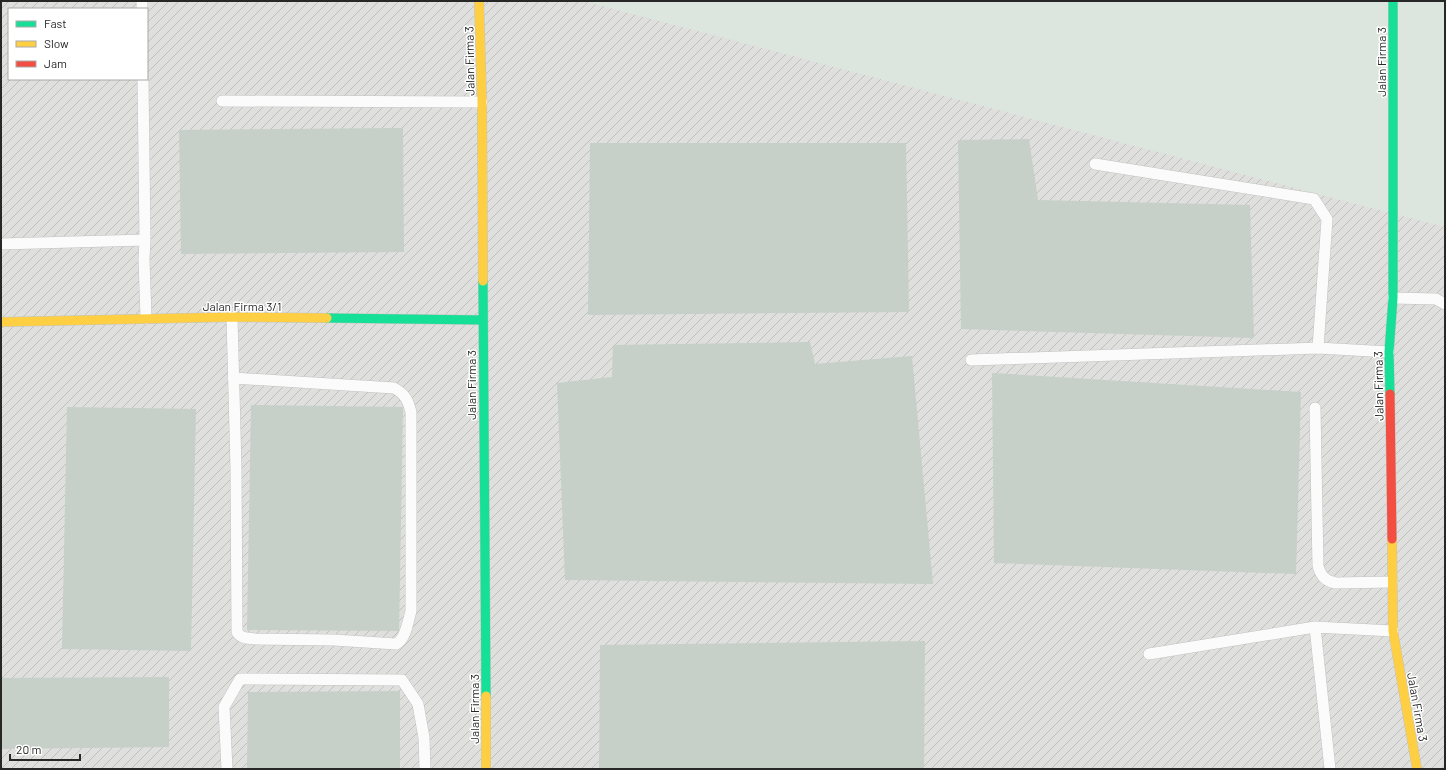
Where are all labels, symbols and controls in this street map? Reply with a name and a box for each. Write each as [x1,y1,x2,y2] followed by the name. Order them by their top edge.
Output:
[8,8,148,80] legend
[44,16,67,30] text: Fast
[461,26,477,96] street label: Jalan Firma 3
[1374,27,1388,97] street label: Jalan Firma 3
[44,36,69,50] text: Slow
[44,56,67,70] text: Jam
[203,299,281,313] street label: Jalan Firma 3/1
[464,350,478,420] street label: Jalan Firma 3
[1370,351,1386,421] street label: Jalan Firma 3
[1405,671,1431,743] street label: Jalan Firma 3
[467,674,481,744] street label: Jalan Firma 3
[10,736,80,762] scale bar
[16,742,42,756] text: 20 m

